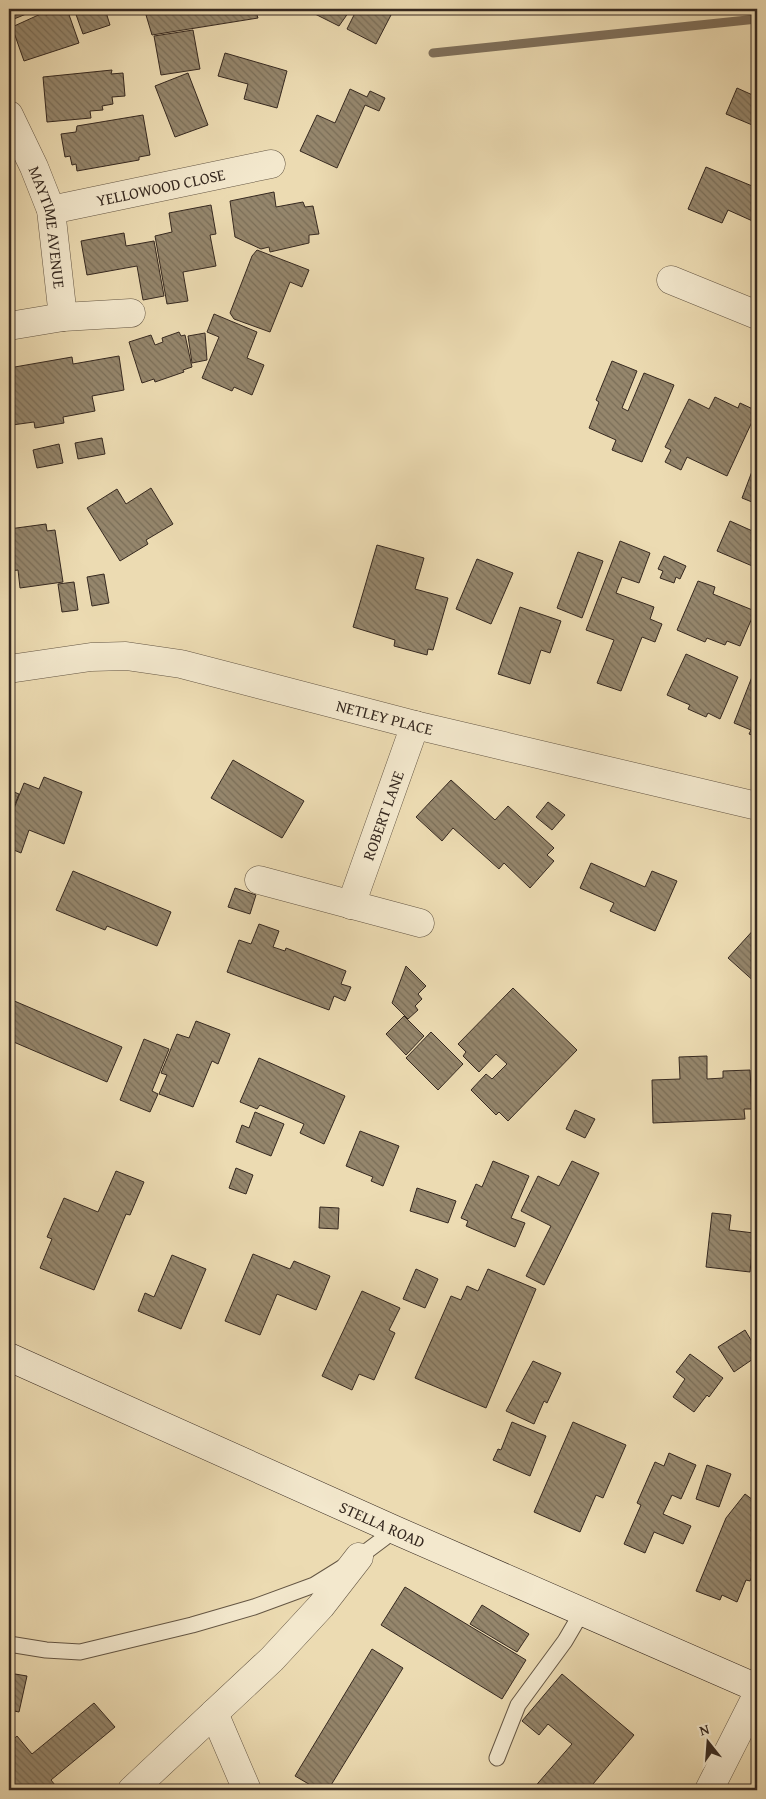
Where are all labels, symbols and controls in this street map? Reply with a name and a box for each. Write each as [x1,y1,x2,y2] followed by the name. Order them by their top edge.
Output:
[23,162,72,290] street label: MAYTIME AVENUE
[94,162,227,212] street label: YELLOWOOD CLOSE
[334,693,436,741] street label: NETLEY PLACE
[356,767,410,864] street label: ROBERT LANE
[336,1495,429,1554] street label: STELLA ROAD
[684,1716,734,1766] north arrow
[697,1718,712,1740] text: N

